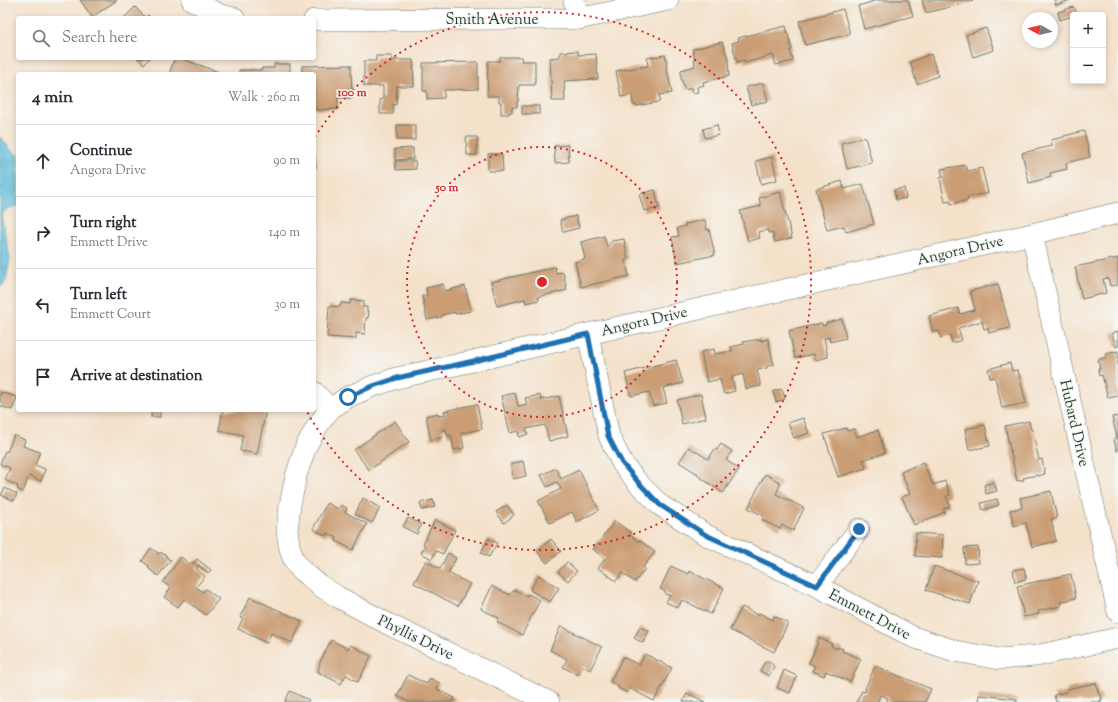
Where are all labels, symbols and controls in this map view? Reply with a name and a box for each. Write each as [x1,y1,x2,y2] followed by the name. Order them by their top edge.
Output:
[446,10,538,31] street label: Smith Avenue
[1022,12,1058,48] north arrow
[1070,12,1106,84] map controls
[1070,12,1106,48] button: +
[16,16,316,60] search box
[30,27,52,49] icon: search
[62,28,137,49] text: Search here
[1070,48,1106,84] button: −
[336,84,367,102] text: 100 m
[32,86,73,110] text: 4 min
[228,89,300,107] text: Walk · 260 m
[70,141,132,162] text: Continue
[32,150,54,172] icon: ahead
[273,152,300,170] text: 90 m
[70,162,146,180] text: Angora Drive
[435,179,459,197] text: 50 m
[70,213,136,234] text: Turn right
[32,222,54,244] icon: right
[269,224,300,242] text: 140 m
[915,231,1006,272] street label: Angora Drive
[70,234,148,252] text: Emmett Drive
[535,275,549,289] centre of rings
[70,285,127,306] text: Turn left
[32,294,54,316] icon: left
[274,296,300,314] text: 30 m
[599,302,690,343] street label: Angora Drive
[70,306,151,324] text: Emmett Court
[32,366,54,388] icon: arrive
[70,366,203,387] text: Arrive at destination
[1053,378,1094,469] street label: Hubard Drive
[339,388,357,406] route start
[850,520,868,538] route end
[825,585,914,646] street label: Emmett Drive
[374,611,457,666] street label: Phyllis Drive

